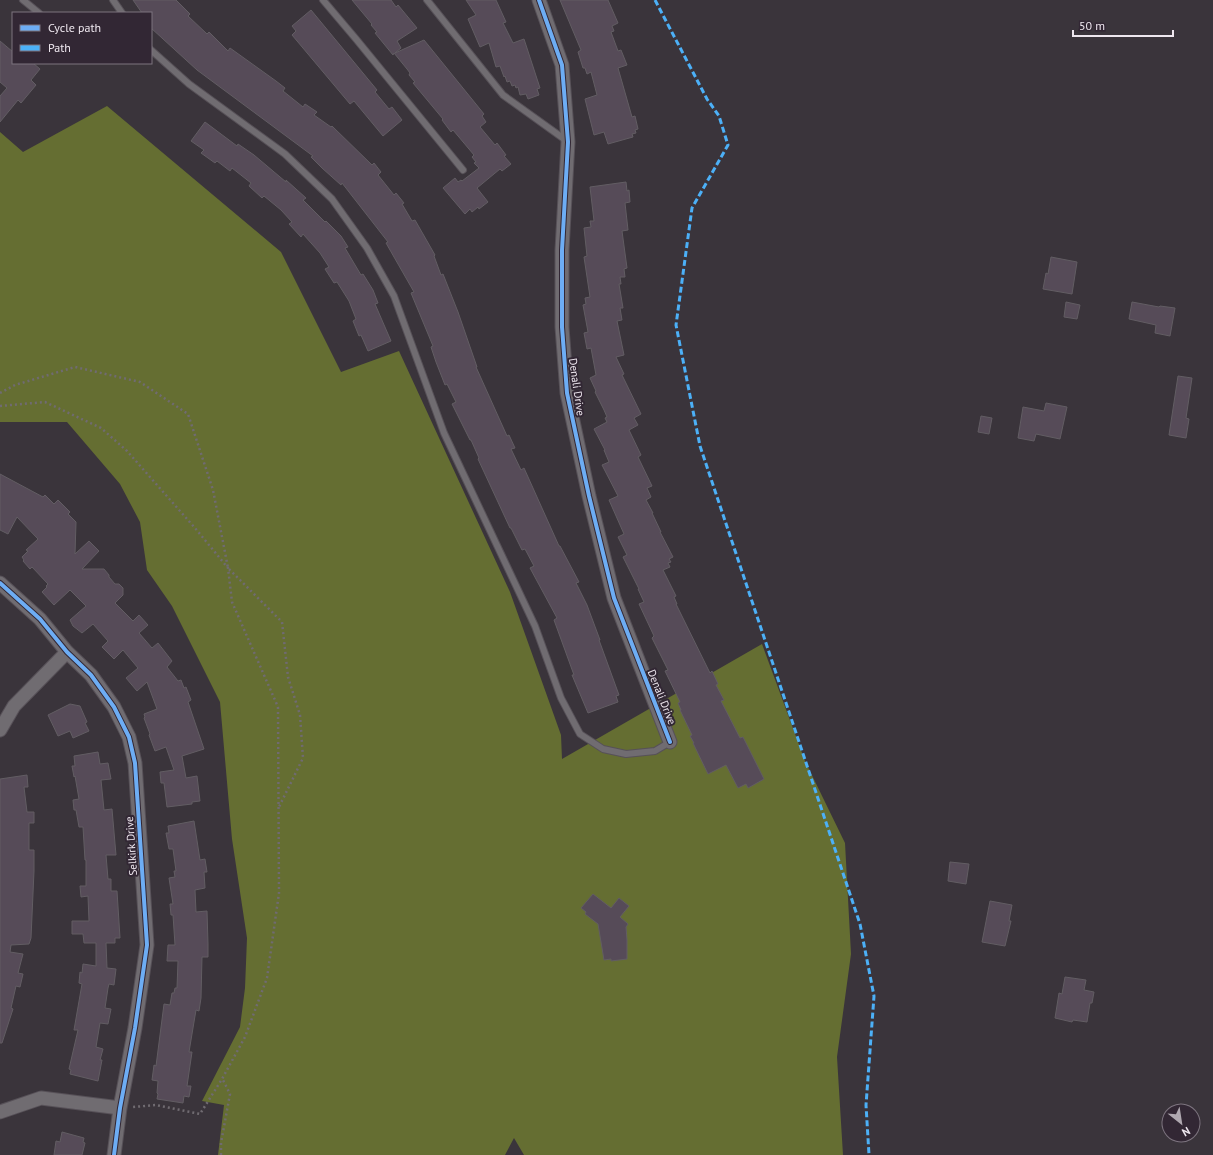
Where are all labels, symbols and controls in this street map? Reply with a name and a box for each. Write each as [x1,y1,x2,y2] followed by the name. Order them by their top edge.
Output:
[12,12,152,64] legend
[1073,12,1173,38] scale bar
[1079,18,1105,33] text: 50 m
[48,20,101,35] text: Cycle path
[48,40,71,55] text: Path
[566,357,588,417] street label: Denali Drive
[645,667,680,727] street label: Denali Drive
[122,816,140,876] street label: Selkirk Drive
[1161,1103,1201,1143] north arrow
[1179,1124,1193,1140] text: N

